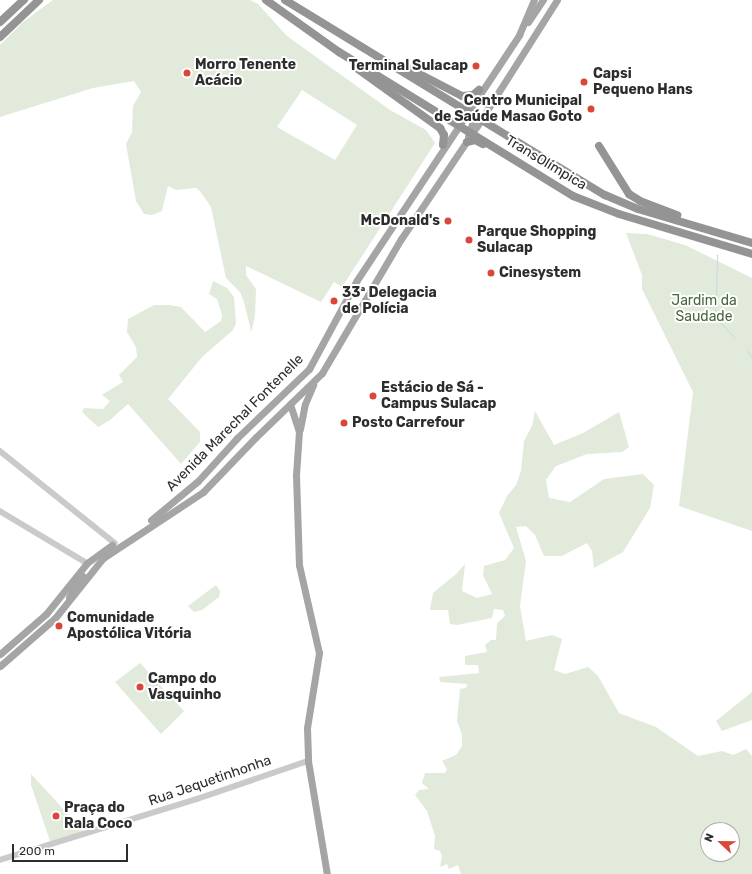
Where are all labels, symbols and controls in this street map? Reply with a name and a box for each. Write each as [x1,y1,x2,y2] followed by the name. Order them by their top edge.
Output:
[195,57,296,90] place label: Morro Tenente Acácio
[349,58,468,74] place label: Terminal Sulacap
[471,61,481,71] marker: Terminal Sulacap
[593,66,693,98] place label: Capsi Pequeno Hans
[182,68,192,78] marker: Morro Tenente Acácio
[578,76,590,88] marker: Capsi Pequeno Hans
[434,93,582,126] place label: Centro Municipal de Saúde Masao Goto
[585,103,597,115] marker: Centro Municipal de Saúde Masao Goto
[502,132,590,194] street label: TransOlímpica
[361,213,440,229] place label: McDonald's
[443,216,453,226] marker: McDonald's
[477,224,596,256] place label: Parque Shopping Sulacap
[464,235,474,245] marker: Parque Shopping Sulacap
[499,265,581,281] place label: Cinesystem
[486,268,496,278] marker: Cinesystem
[342,285,437,318] place label: 33ª Delegacia de Polícia
[671,293,737,326] park label: Jardim da Saudade
[329,296,339,306] marker: 33ª Delegacia de Polícia
[163,351,307,495] street label: Avenida Marechal Fontenelle
[381,380,496,412] place label: Estácio de Sá - Campus Sulacap
[368,391,378,401] marker: Estácio de Sá - Campus Sulacap
[352,415,465,431] place label: Posto Carrefour
[339,418,349,428] marker: Posto Carrefour
[67,610,192,642] place label: Comunidade Apostólica Vitória
[54,621,64,631] marker: Comunidade Apostólica Vitória
[148,671,221,704] place label: Campo do Vasquinho
[135,682,145,692] marker: Campo do Vasquinho
[146,752,274,810] street label: Rua Jequetinhonha
[64,800,132,832] place label: Praça do Rala Coco
[51,811,61,821] marker: Praça do Rala Coco
[700,822,740,862] north arrow
[702,832,717,844] text: N
[14,836,130,862] scale bar
[19,844,55,858] text: 200 m

